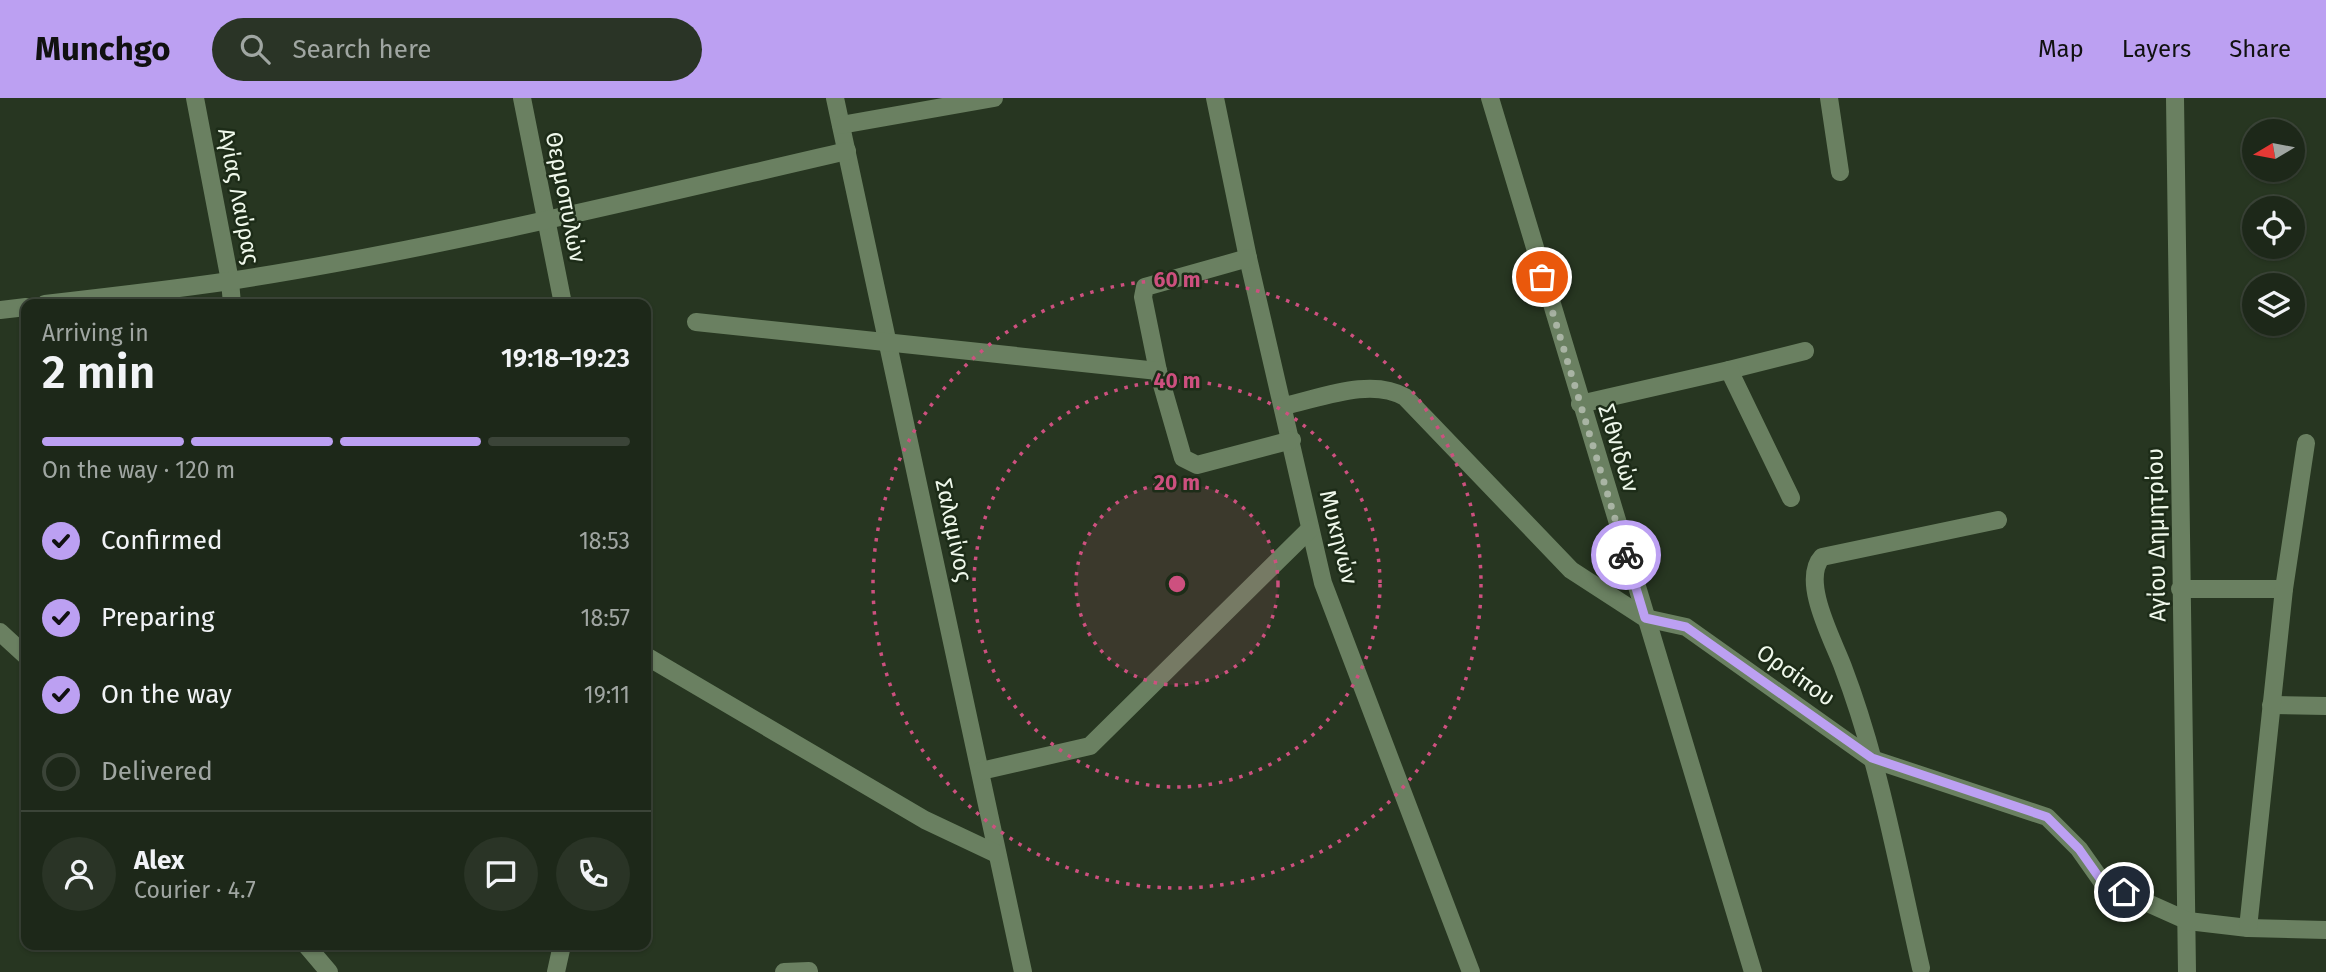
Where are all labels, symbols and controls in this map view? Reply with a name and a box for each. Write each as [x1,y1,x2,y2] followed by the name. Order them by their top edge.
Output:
[212,18,702,81] search box
[35,29,170,69] text: Munchgo
[236,30,274,68] icon: search
[292,34,431,65] text: Search here
[2038,35,2084,63] text: Map
[2122,35,2191,63] text: Layers
[2229,35,2291,63] text: Share
[2242,119,2305,182] north arrow
[2242,119,2305,336] map controls
[212,125,266,267] street label: Αγίας Λαύρας
[540,129,592,265] street label: Θερμοπυλών
[2242,196,2305,259] button: locate
[1512,247,1572,307] pin
[1523,258,1561,296] icon: bag
[1154,267,1200,293] text: 60 m
[2242,273,2305,336] button: layers
[42,319,149,347] text: Arriving in
[501,343,630,374] text: 19:18–19:23
[42,345,155,400] text: 2 min
[1154,368,1200,394] text: 40 m
[1592,401,1646,495] street label: Σιθνιδών
[2140,448,2172,622] street label: Αγίου Δημητρίου
[42,456,235,484] text: On the way · 120 m
[1154,470,1200,496] text: 20 m
[929,476,979,584] street label: Σαλαμίνος
[1314,487,1364,587] street label: Μυκηνών
[1591,520,1661,590] courier
[42,522,80,560] icon: check
[101,525,222,556] text: Confirmed
[579,527,630,555] text: 18:53
[1607,536,1645,574] icon: bike
[1165,572,1189,596] centre of rings
[42,599,80,637] icon: check
[101,602,214,633] text: Preparing
[581,604,630,632] text: 18:57
[1751,638,1841,712] street label: Ορσίπου
[42,676,80,714] icon: check
[101,679,232,710] text: On the way
[584,681,630,709] text: 19:11
[101,756,213,787] text: Delivered
[42,837,116,911] button: person
[464,837,538,911] button: chat
[556,837,630,911] button: phone
[134,845,184,876] text: Alex
[2094,862,2154,922] pin
[2105,873,2143,911] icon: home
[134,876,256,904] text: Courier · 4.7

